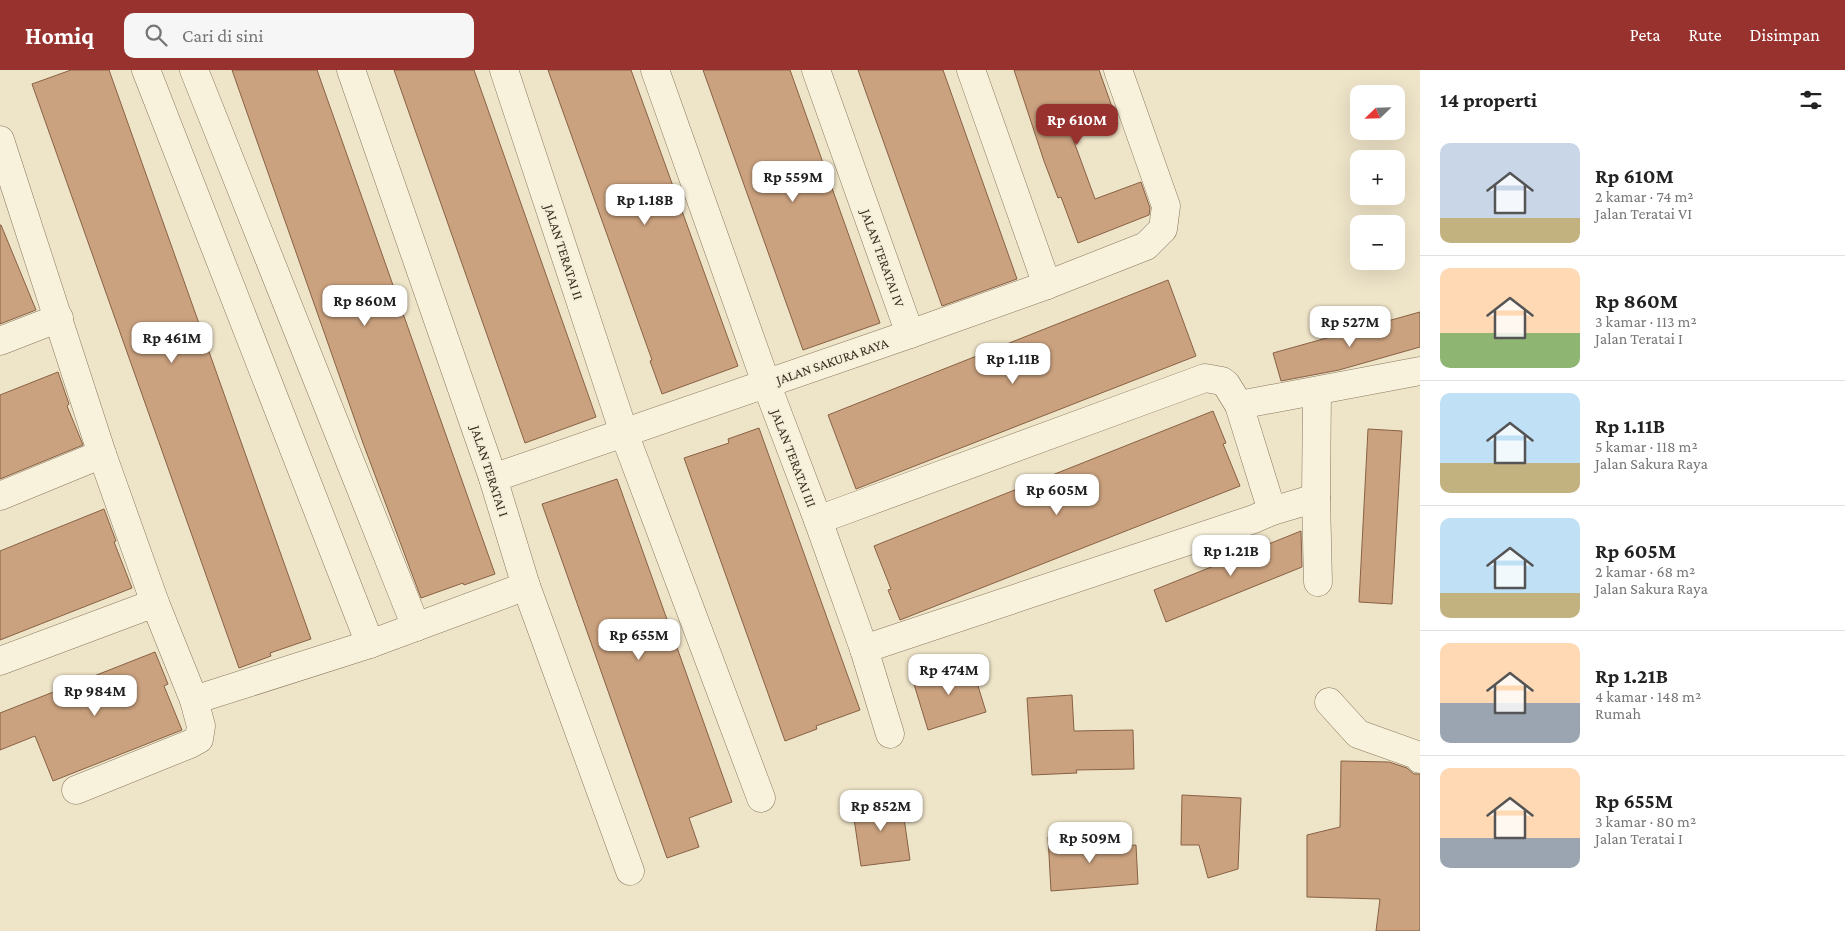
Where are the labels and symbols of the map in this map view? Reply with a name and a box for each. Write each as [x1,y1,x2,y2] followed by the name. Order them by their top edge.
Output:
[1350,85,1405,140] north arrow
[1031,104,1123,146] pin: Rp 610M
[747,160,839,203] pin: Rp 559M
[593,184,697,226] pin: Rp 1.18B
[540,200,587,302] street label: JALAN TERATAI II
[857,205,908,309] street label: JALAN TERATAI IV
[319,284,411,327] pin: Rp 860M
[1304,306,1396,348] pin: Rp 527M
[126,322,218,364] pin: Rp 461M
[772,334,890,388] street label: JALAN SAKURA RAYA
[961,342,1065,385] pin: Rp 1.11B
[767,405,820,509] street label: JALAN TERATAI III
[467,421,512,519] street label: JALAN TERATAI I
[1011,474,1103,516] pin: Rp 605M
[1179,534,1283,577] pin: Rp 1.21B
[593,618,685,661] pin: Rp 655M
[903,654,995,696] pin: Rp 474M
[49,674,141,717] pin: Rp 984M
[835,790,927,832] pin: Rp 852M
[1044,822,1136,864] pin: Rp 509M

